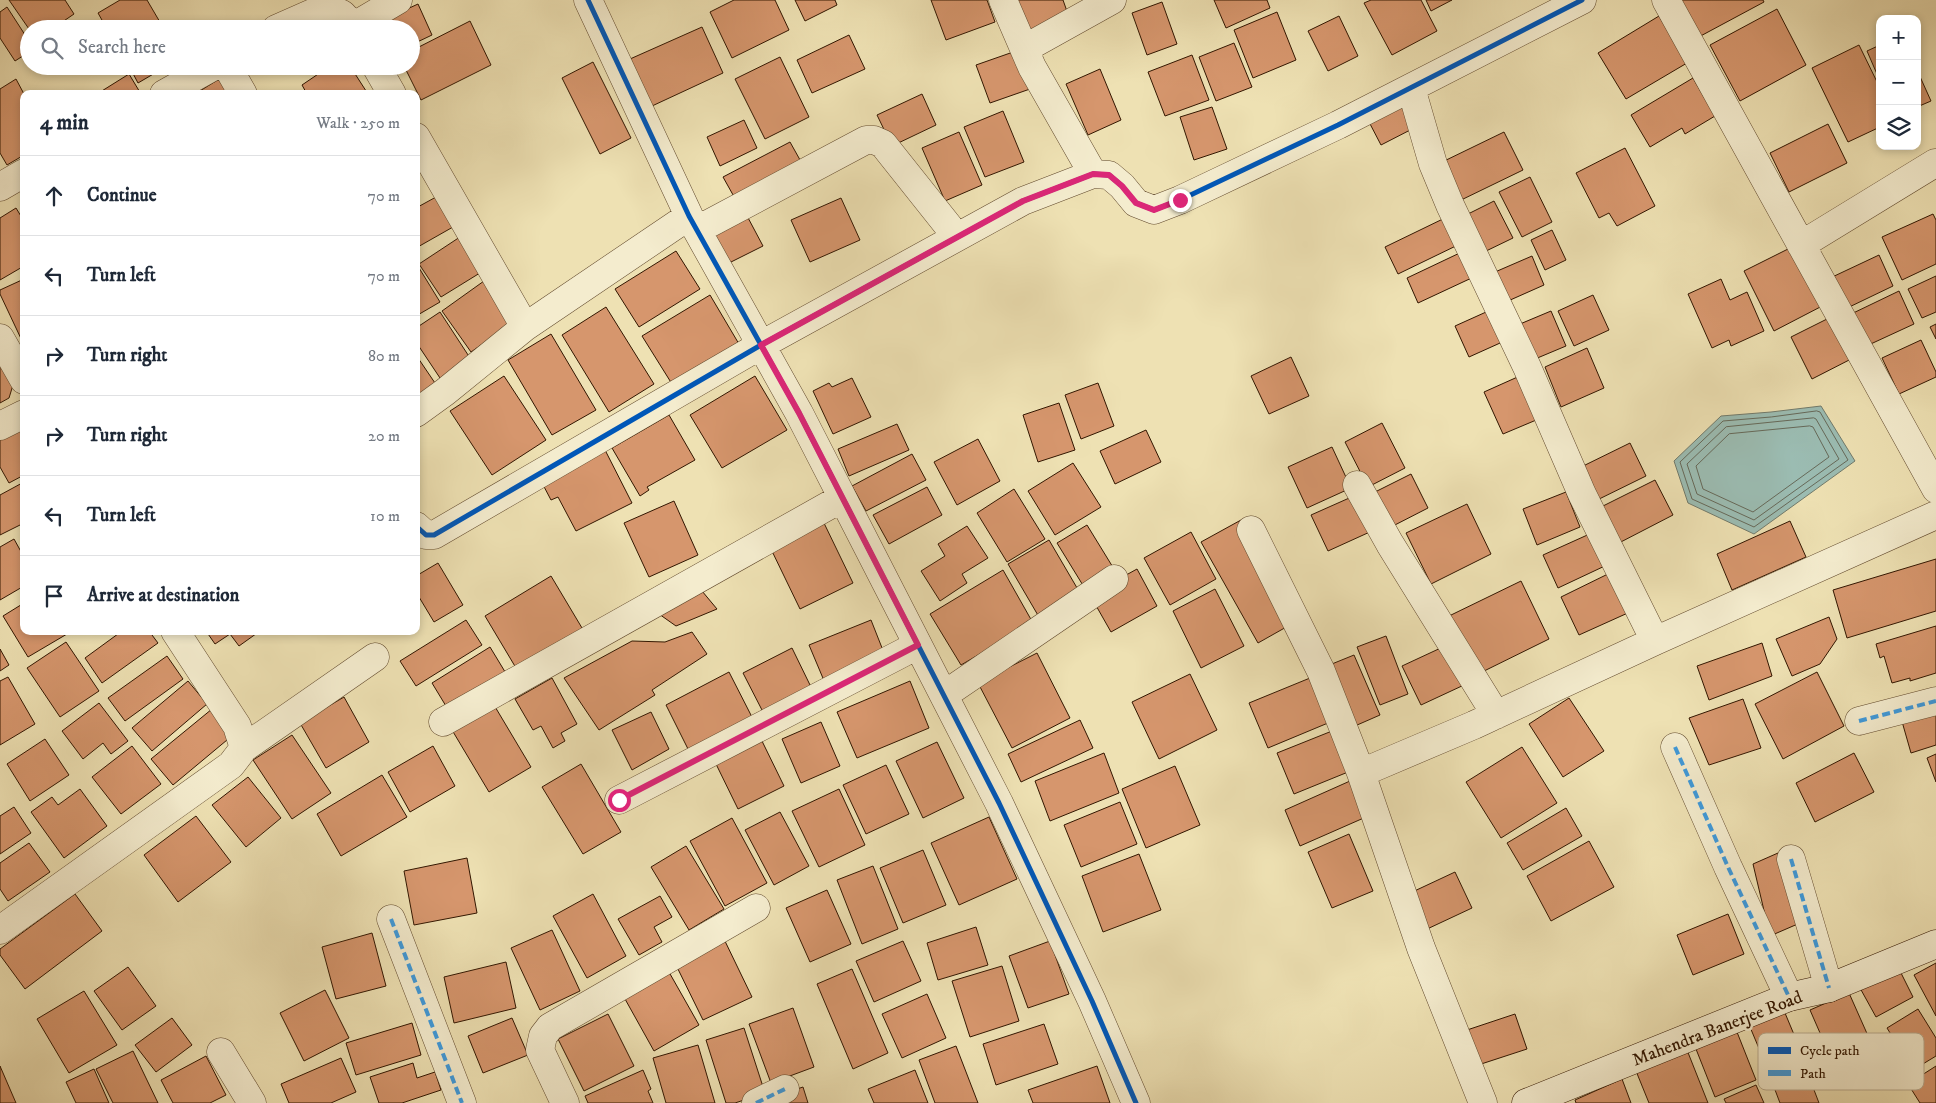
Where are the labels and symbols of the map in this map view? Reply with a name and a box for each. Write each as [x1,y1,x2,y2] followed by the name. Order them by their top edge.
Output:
[1169,189,1192,212] route end
[608,789,631,812] route start
[1629,986,1806,1072] street label: Mahendra Banerjee Road
[1758,1033,1924,1090] legend
[1800,1042,1860,1060] text: Cycle path
[1800,1065,1827,1083] text: Path

